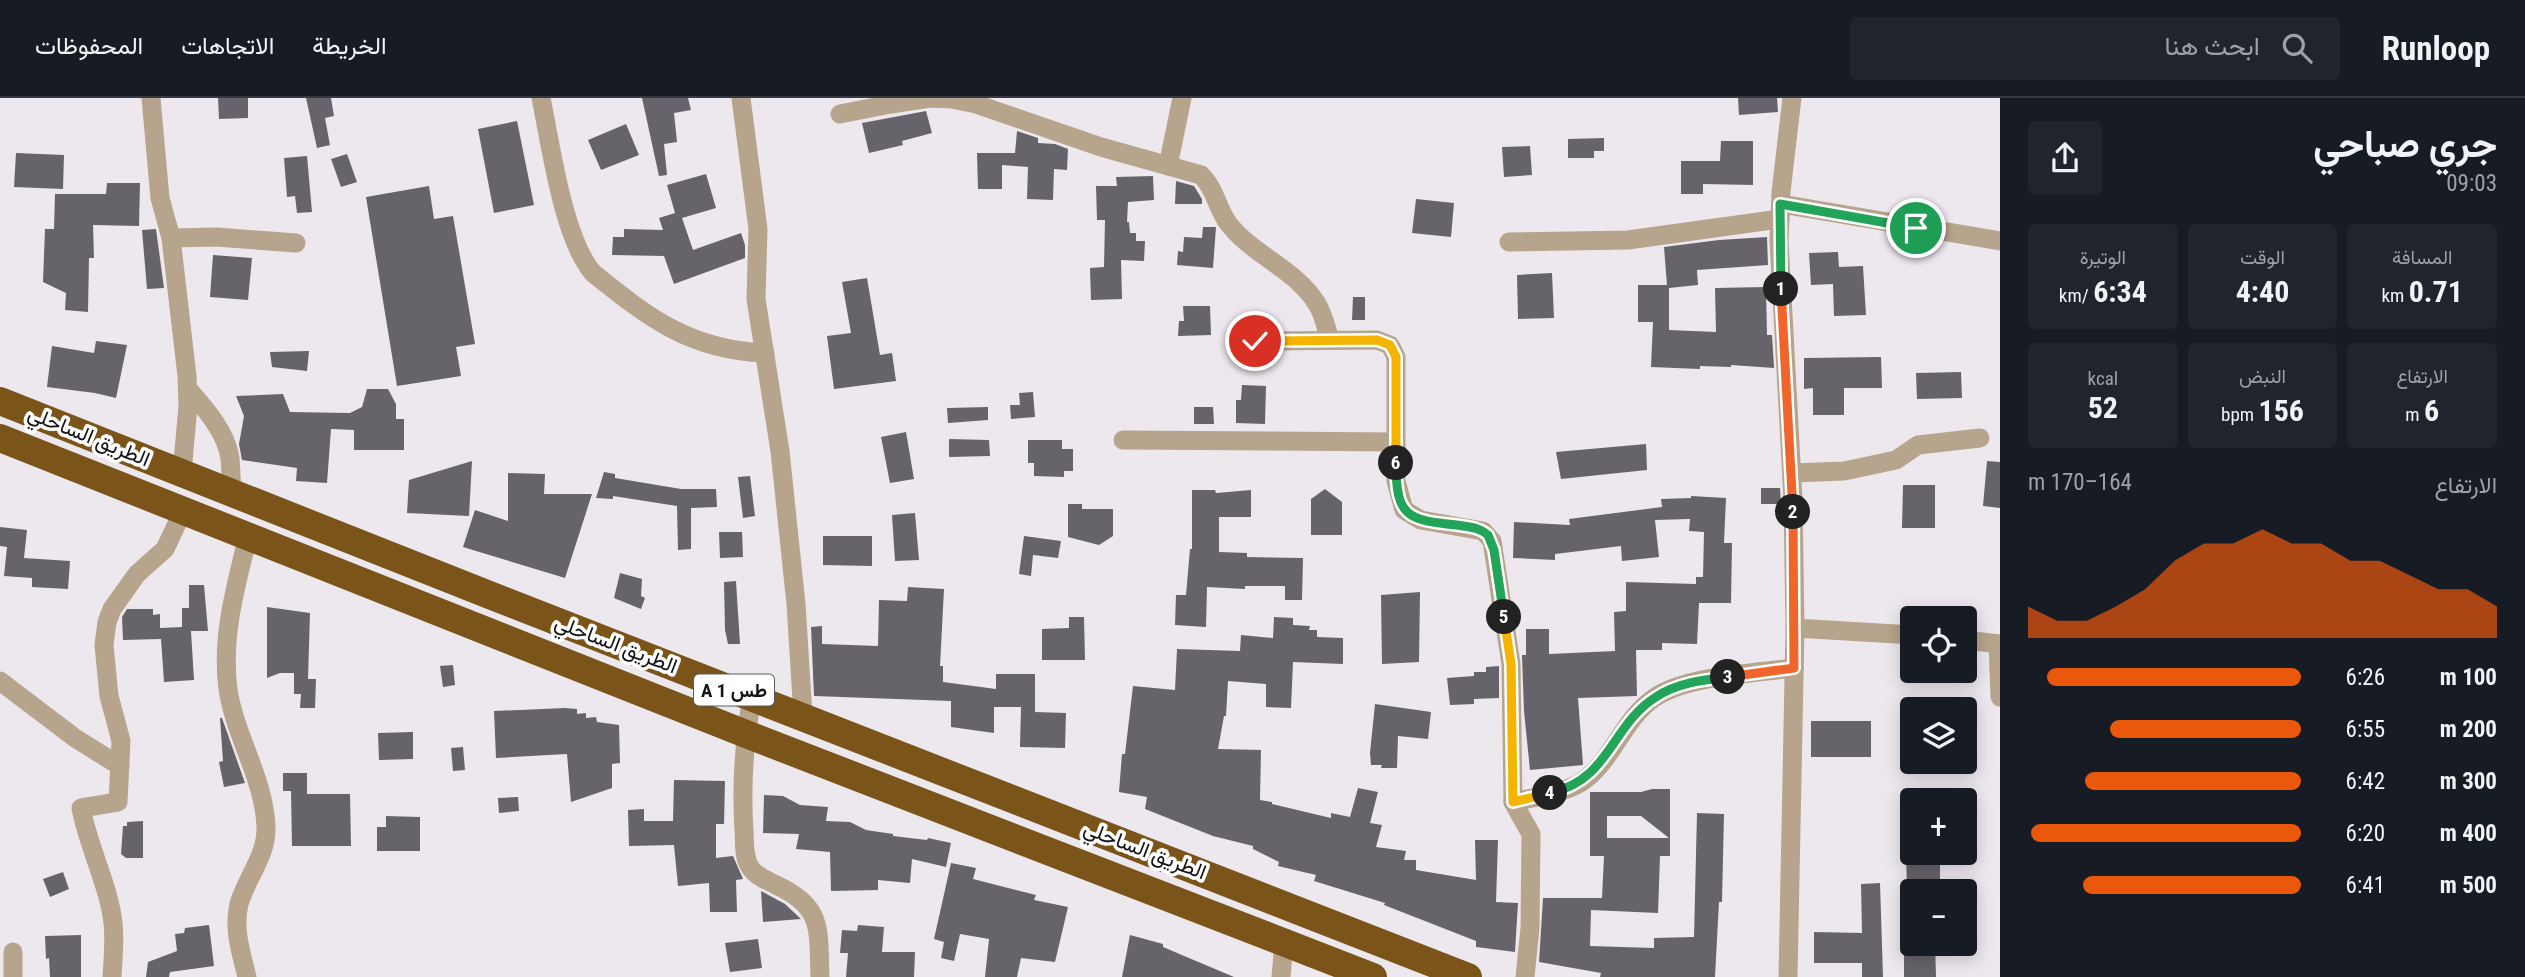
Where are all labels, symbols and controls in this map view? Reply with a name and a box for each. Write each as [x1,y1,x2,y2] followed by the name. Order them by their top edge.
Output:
[1850,17,2340,80] search box
[2278,29,2316,67] icon: search
[2382,29,2490,68] text: Runloop
[2165,31,2260,61] text: ابحث هنا
[35,32,143,60] text: المحفوظات
[181,32,274,60] text: الاتجاهات
[312,32,387,60] text: الخريطة
[2028,121,2102,195] button: share
[2313,122,2497,166] text: جري صباحي
[2446,170,2497,197] text: 09:03
[1886,198,1946,258] pin
[1897,209,1935,247] icon: arrive
[2080,246,2126,269] text: الوتيرة
[2240,246,2285,269] text: الوقت
[2392,246,2452,269] text: المسافة
[1764,272,1798,306] pin: 1
[2093,274,2147,309] text: 6:34
[2236,274,2289,309] text: 4:40
[2409,274,2463,309] text: 0.71
[1776,277,1785,300] text: 1
[2059,284,2093,307] text: /km
[2381,284,2409,307] text: km
[1225,311,1285,371] pin
[1236,322,1274,360] icon: check
[2239,365,2286,388] text: النبض
[2396,365,2448,388] text: الارتفاع
[2088,367,2118,390] text: kcal
[2088,390,2118,425] text: 52
[2258,393,2304,428] text: 156
[2424,393,2439,428] text: 6
[23,401,153,476] street label: الطريق الساحلي
[2221,403,2258,426] text: bpm
[2405,403,2424,426] text: m
[1378,446,1414,480] pin: 6
[1391,451,1400,474] text: 6
[2028,469,2132,496] text: 164–170 m
[2435,472,2497,499] text: الارتفاع
[1776,494,1811,530] pin: 2
[1788,500,1797,523] text: 2
[1486,600,1522,634] pin: 5
[1499,605,1508,628] text: 5
[1900,606,1977,956] map controls
[1900,606,1977,683] button: locate
[550,610,681,683] street label: الطريق الساحلي
[1710,660,1746,694] pin: 3
[2346,664,2385,691] text: 6:26
[2440,664,2497,691] text: 100 m
[1723,665,1732,688] text: 3
[694,674,774,706] road number: A 1 طس
[1900,697,1977,774] button: layers
[2346,716,2385,743] text: 6:55
[2440,716,2497,743] text: 200 m
[2346,768,2385,795] text: 6:42
[2440,768,2497,795] text: 300 m
[1532,776,1568,810] pin: 4
[1545,781,1554,804] text: 4
[1900,788,1977,865] button: +
[1079,816,1210,889] street label: الطريق الساحلي
[2346,820,2385,847] text: 6:20
[2440,820,2497,847] text: 400 m
[2346,872,2385,899] text: 6:41
[2440,872,2497,899] text: 500 m
[1900,879,1977,956] button: −

